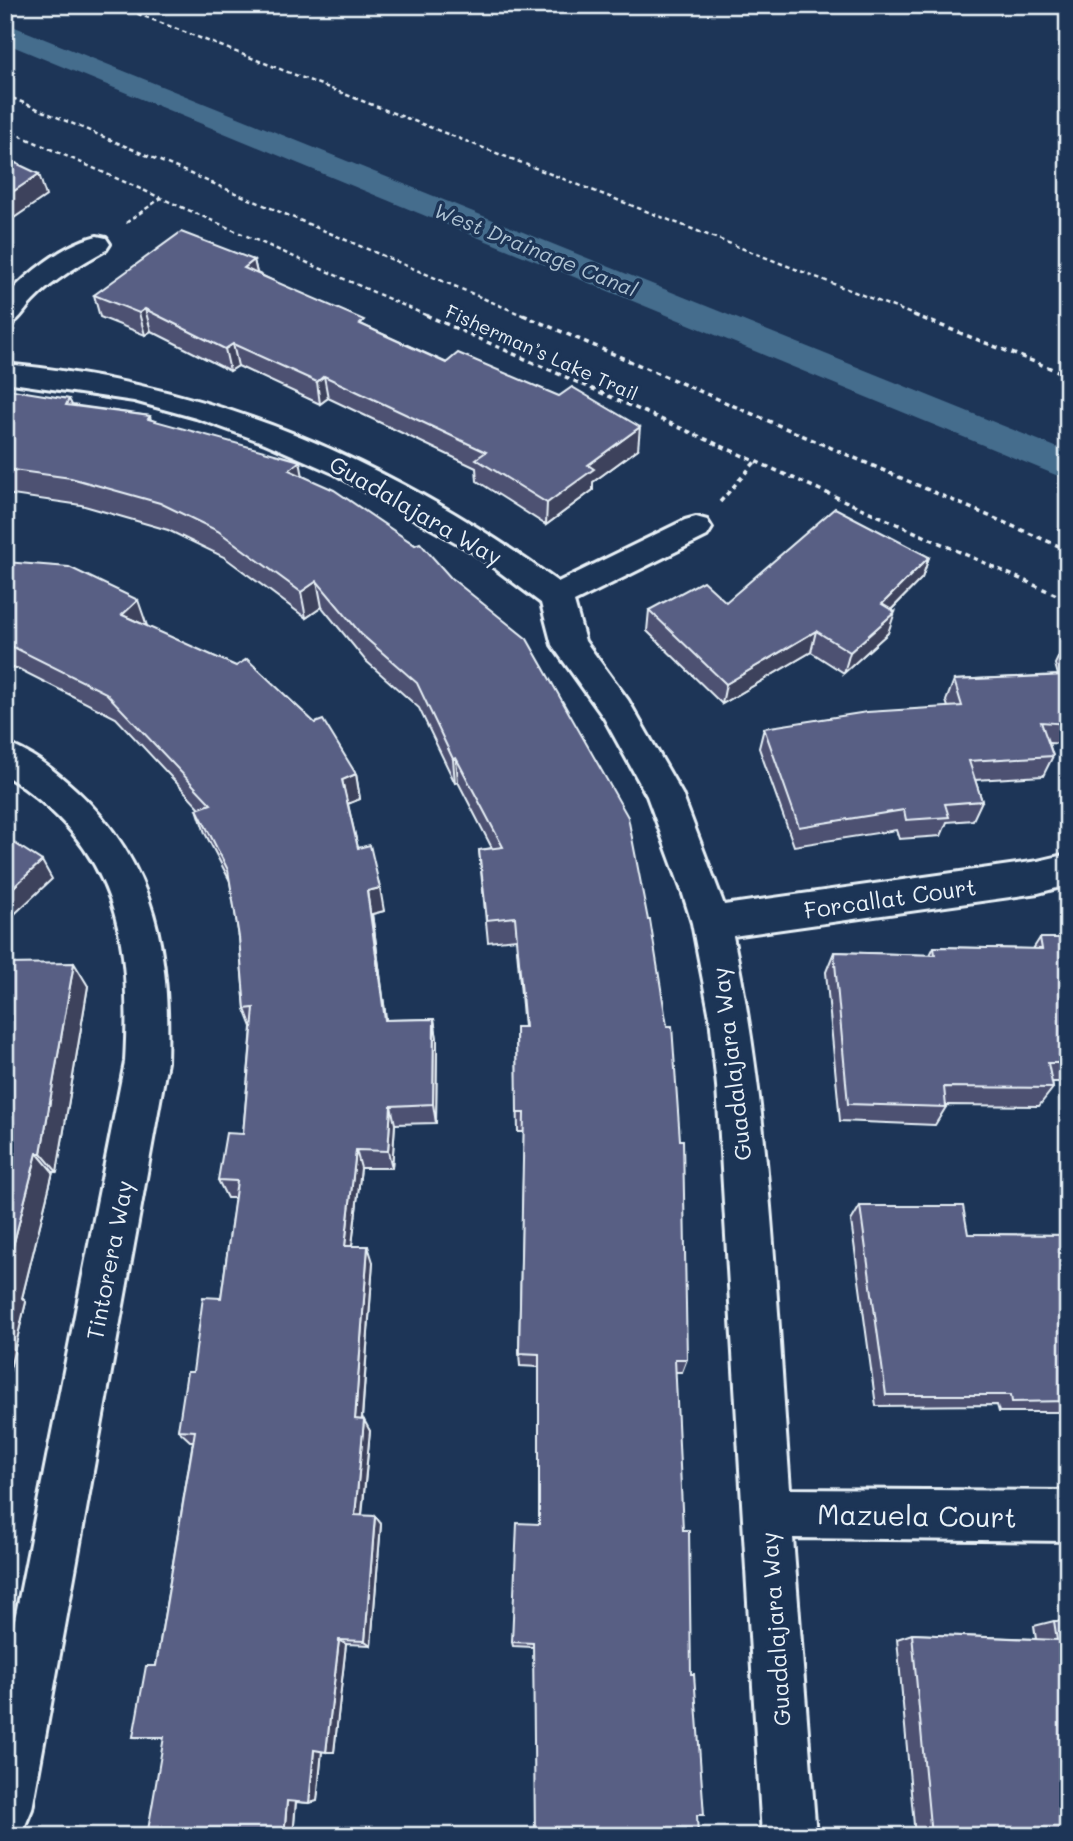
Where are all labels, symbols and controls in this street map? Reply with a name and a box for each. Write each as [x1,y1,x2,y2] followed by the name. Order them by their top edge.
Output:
[430,196,642,302] water label: West Drainage Canal
[442,298,642,406] street label: Fisherman’s Lake Trail
[324,448,508,572] street label: Guadalajara Way
[802,871,978,925] street label: Forcallat Court
[704,965,758,1163] street label: Guadalajara Way
[79,1178,139,1342] street label: Tintorera Way
[817,1495,1017,1535] street label: Mazuela Court
[753,1531,797,1727] street label: Guadalajara Way

